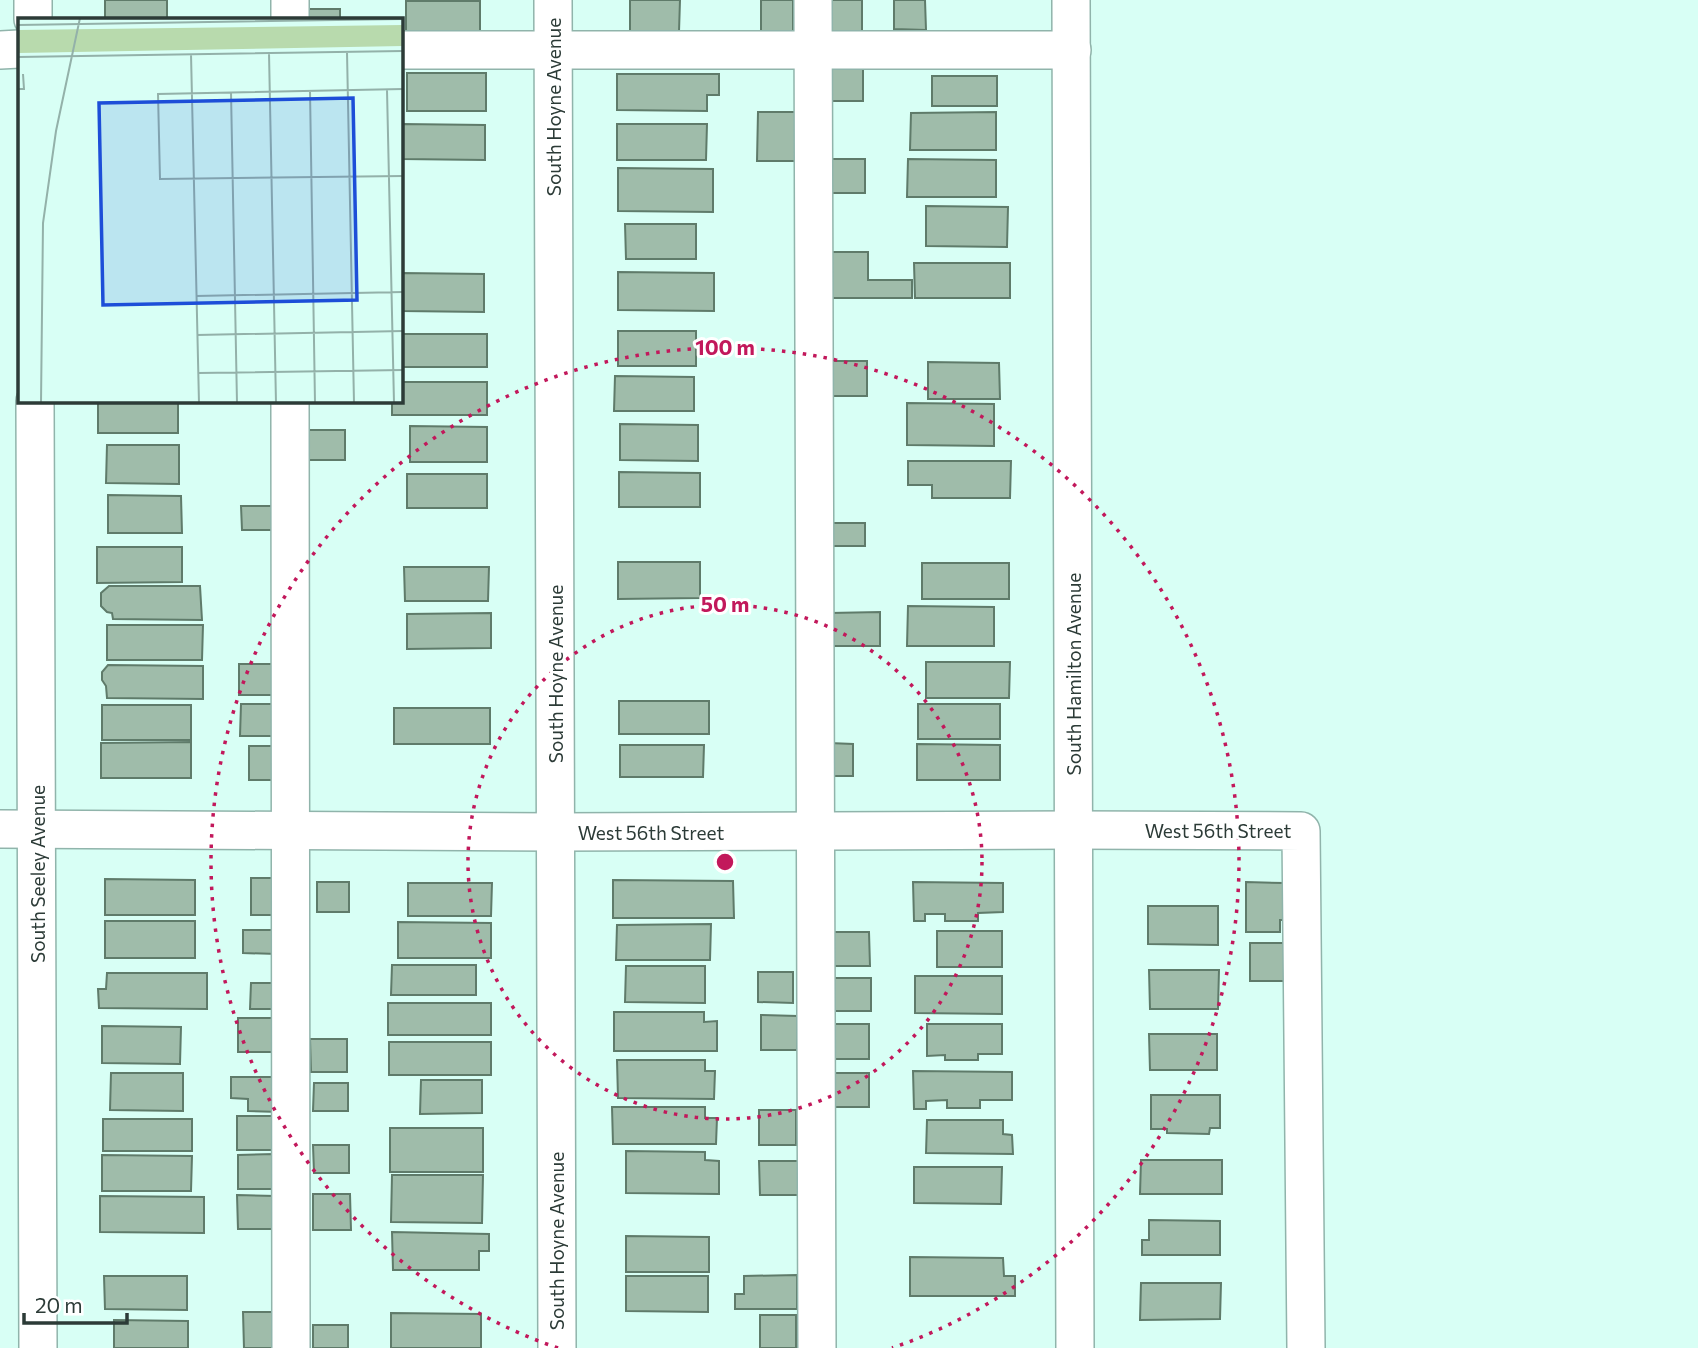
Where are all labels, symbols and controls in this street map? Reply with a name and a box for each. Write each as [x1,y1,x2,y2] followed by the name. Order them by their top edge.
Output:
[18,18,402,402] inset map
[542,18,565,196] street label: South Hoyne Avenue
[695,334,755,359] text: 100 m
[1062,573,1085,775] street label: South Hamilton Avenue
[544,585,567,763] street label: South Hoyne Avenue
[701,591,749,616] text: 50 m
[26,785,49,963] street label: South Seeley Avenue
[1145,819,1291,842] street label: West 56th Street
[578,821,724,844] street label: West 56th Street
[713,850,737,874] centre of rings
[545,1152,568,1330] street label: South Hoyne Avenue
[24,1282,128,1326] scale bar
[35,1292,83,1317] text: 20 m

